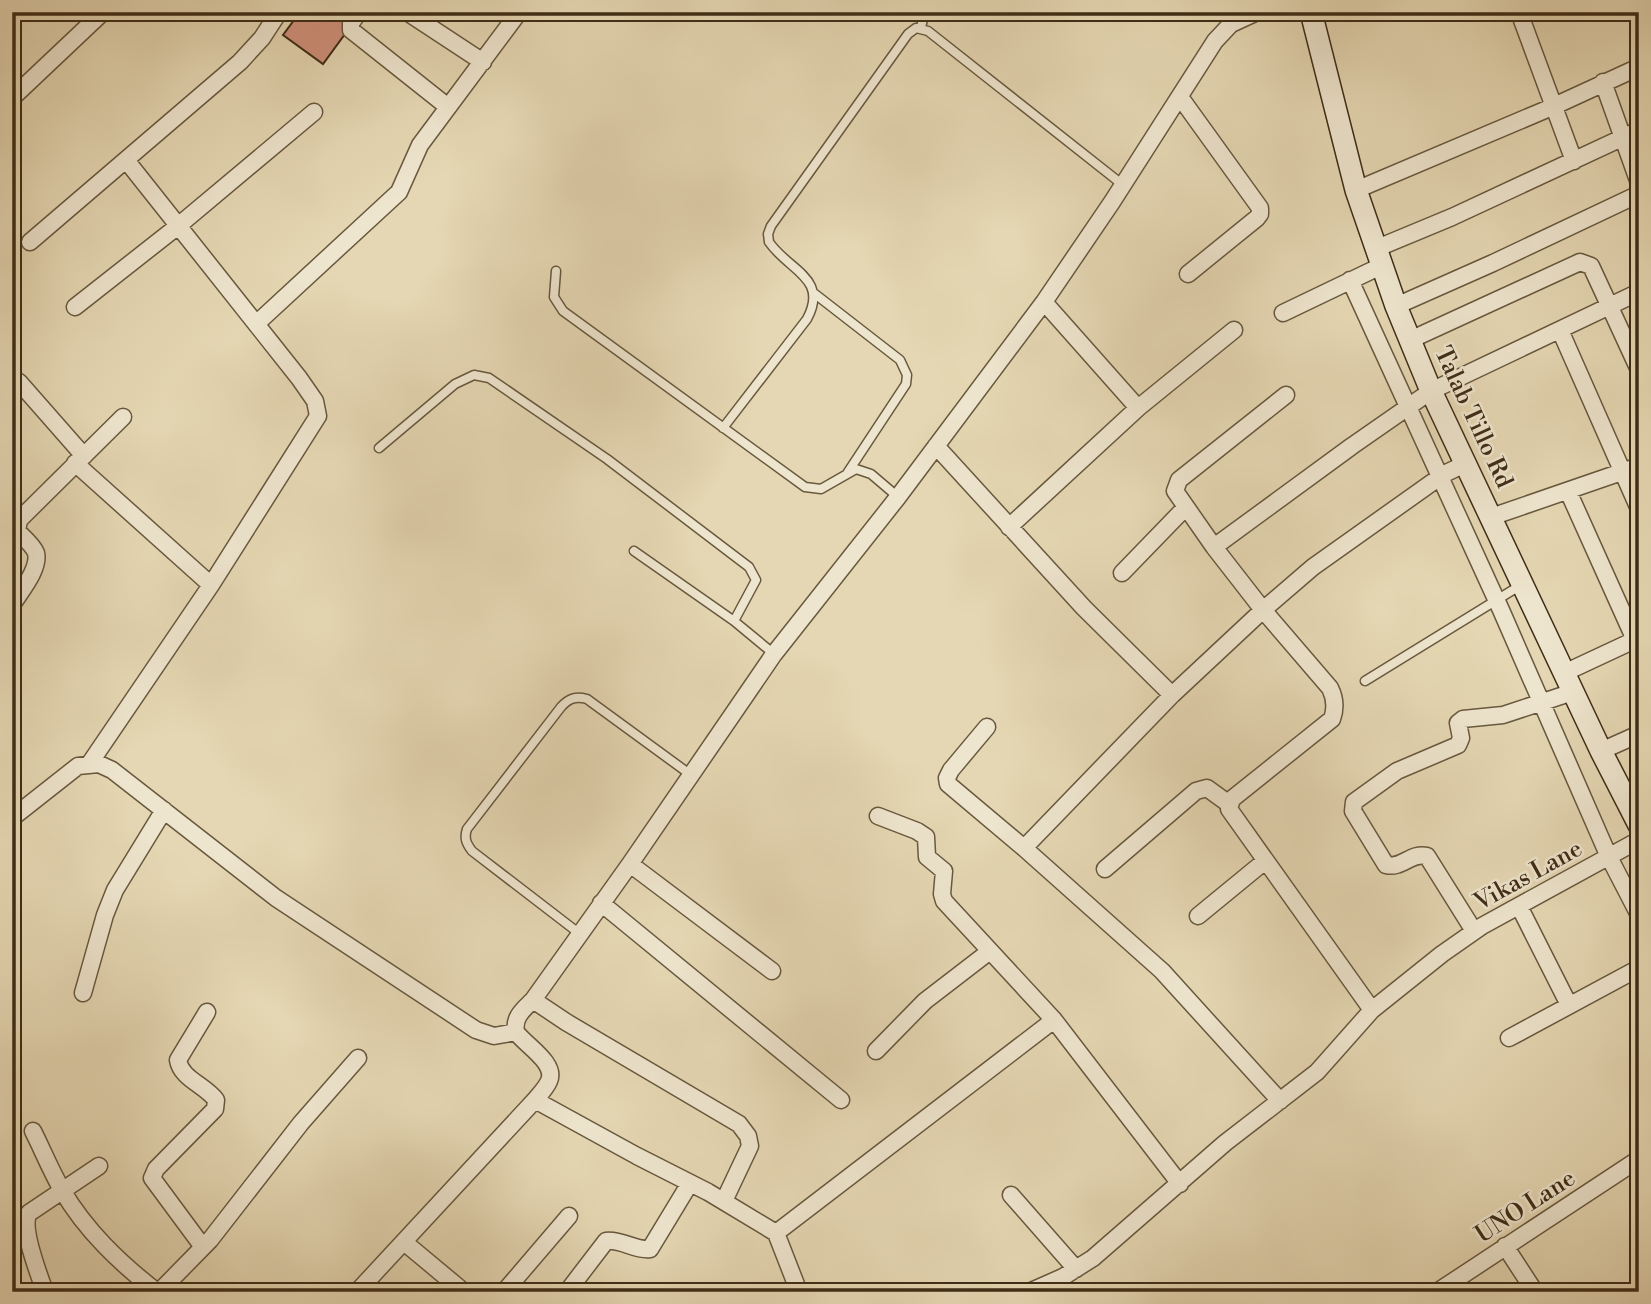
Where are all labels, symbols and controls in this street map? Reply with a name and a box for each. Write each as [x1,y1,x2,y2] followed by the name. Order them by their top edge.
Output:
[1427,342,1519,493] street label: Talab Tillo Rd
[1468,834,1588,918] street label: Vikas Lane
[1470,1163,1581,1250] street label: UNO Lane

